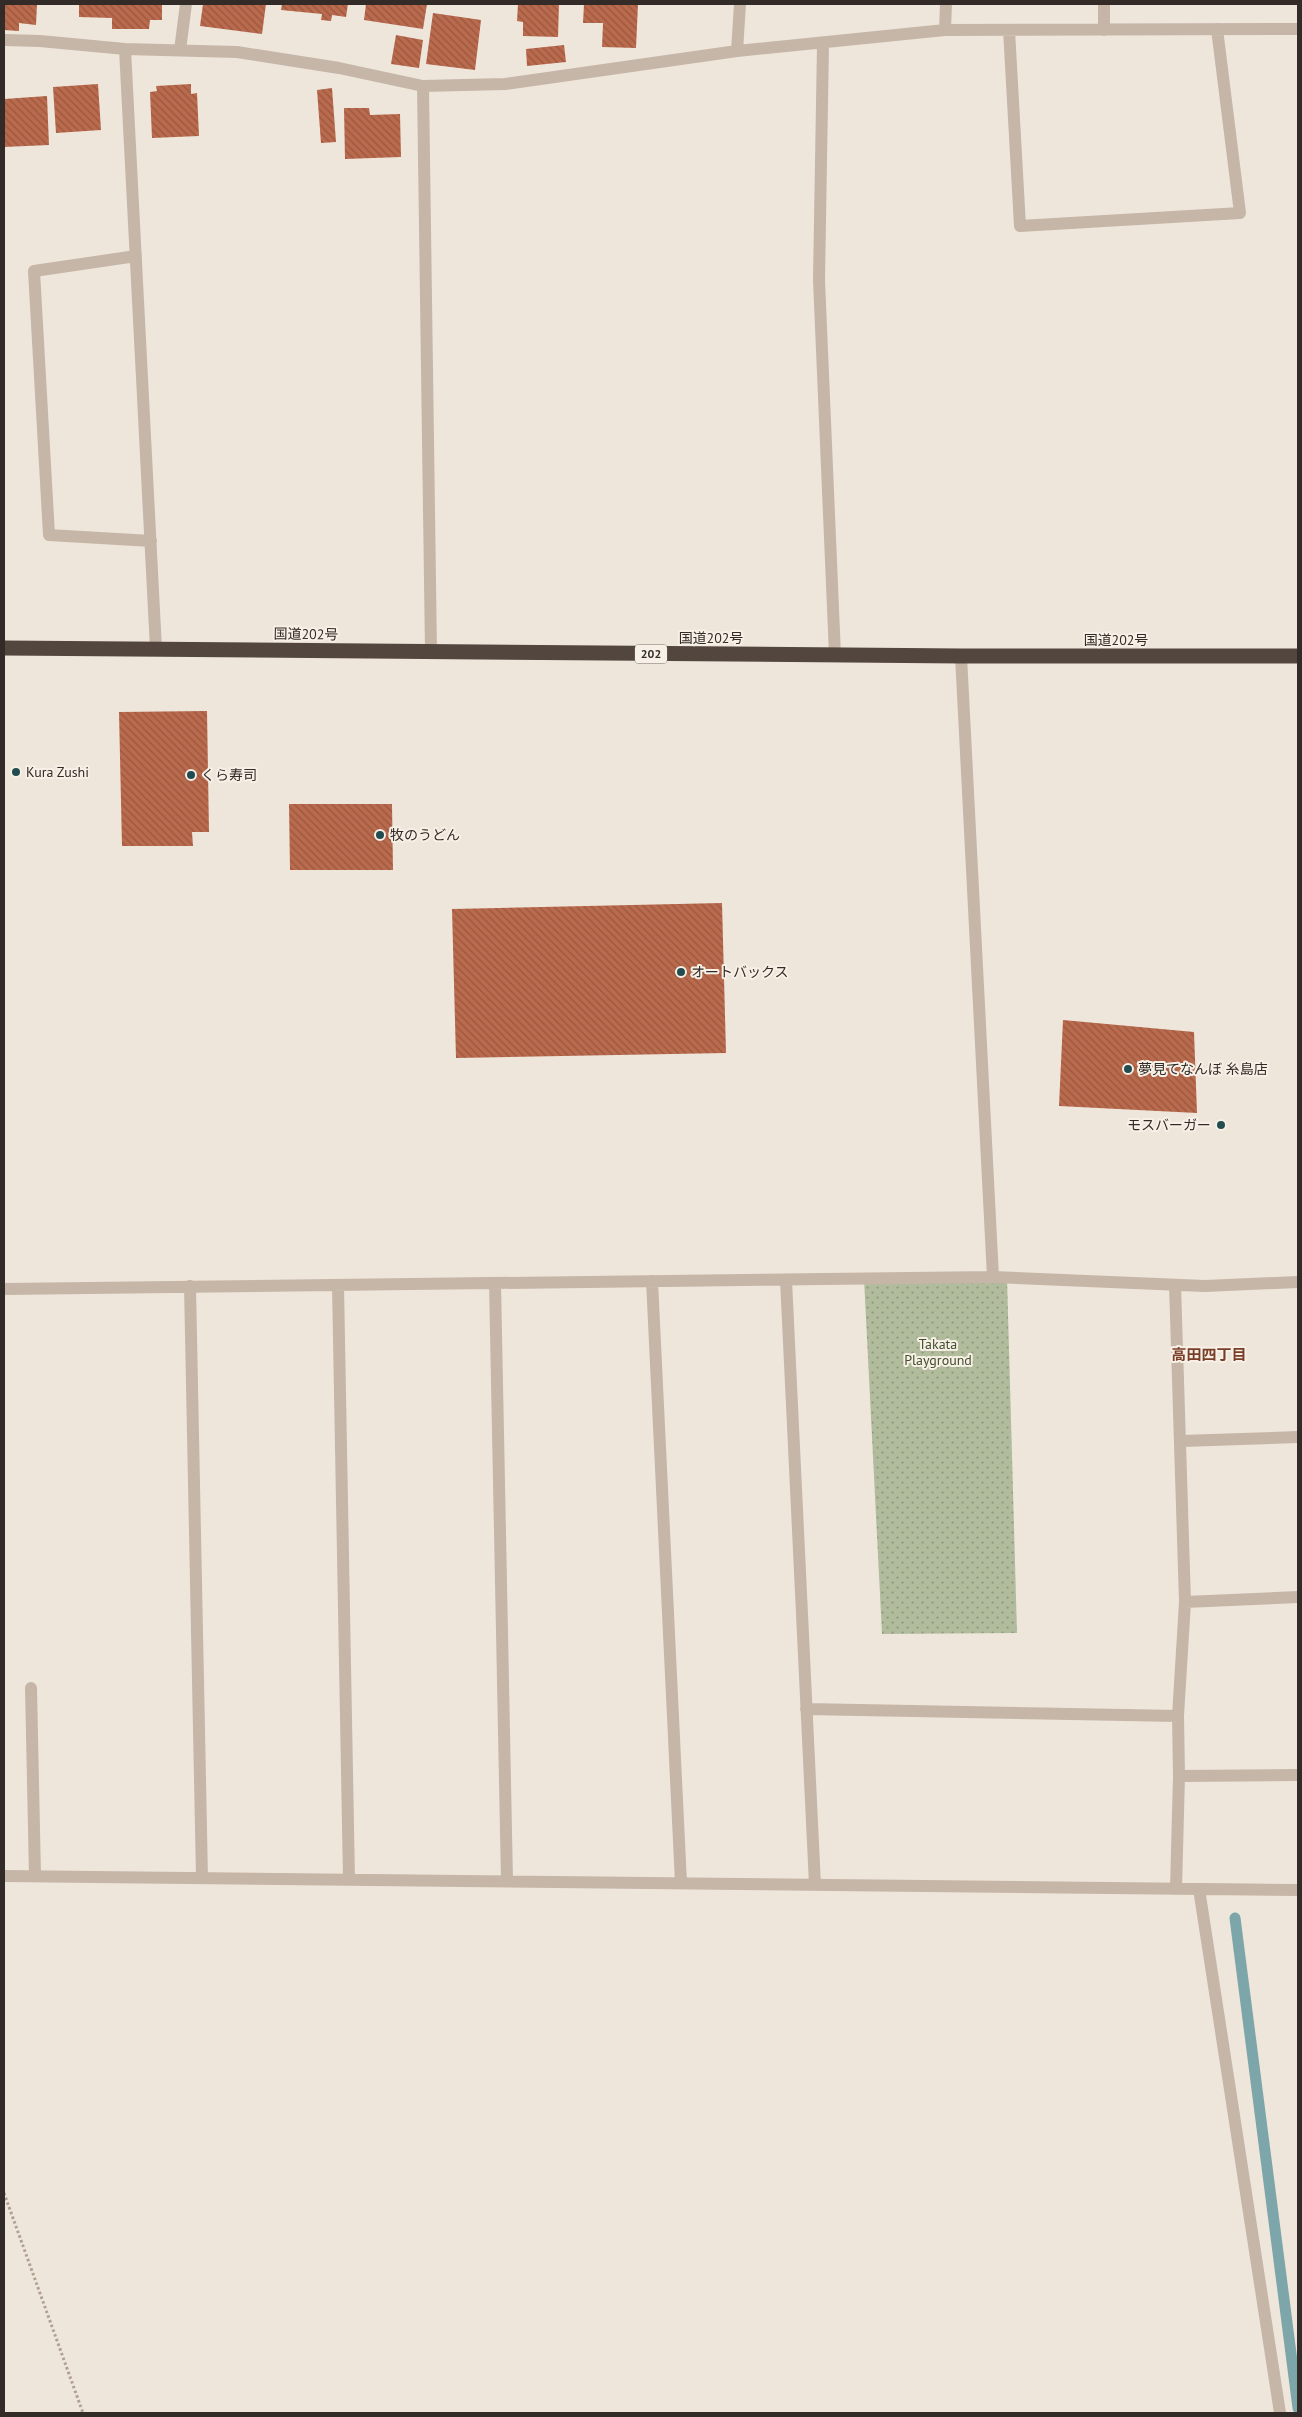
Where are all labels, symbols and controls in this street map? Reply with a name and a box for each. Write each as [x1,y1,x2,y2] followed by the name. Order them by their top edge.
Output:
[273,624,339,644] street label: 国道202号
[679,629,743,647] street label: 国道202号
[1084,631,1148,649] street label: 国道202号
[635,644,667,664] road number: 202
[26,763,89,781] place label: Kura Zushi
[10,766,22,778] marker: Kura Zushi
[201,766,257,784] place label: くら寿司
[185,769,197,781] marker: くら寿司
[390,826,460,844] place label: 牧のうどん
[374,829,386,841] marker: 牧のうどん
[691,963,789,981] place label: オートバックス
[675,966,687,978] marker: オートバックス
[1138,1060,1268,1078] place label: 夢見てなんぼ 糸島店
[1122,1063,1134,1075] marker: 夢見てなんぼ 糸島店
[1127,1116,1211,1134] place label: モスバーガー
[1215,1119,1227,1131] marker: モスバーガー
[904,1335,972,1369] park label: Takata Playground
[1171,1345,1247,1364] district label: 高田四丁目

